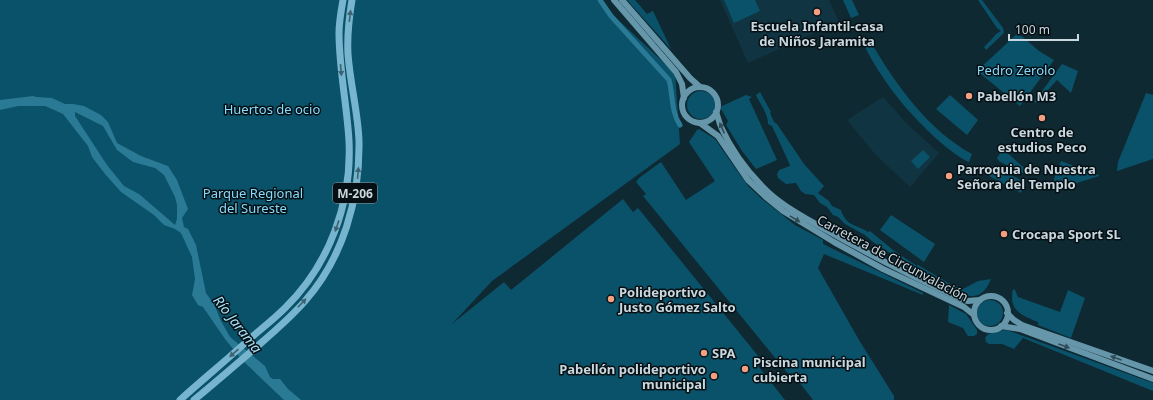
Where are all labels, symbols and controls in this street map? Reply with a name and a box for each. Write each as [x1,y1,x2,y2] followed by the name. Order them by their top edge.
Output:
[812,7,822,17] marker: Escuela Infantil-casa de Niños Jaramita
[347,10,353,22] one-way arrow
[1009,16,1078,42] scale bar
[751,17,883,50] place label: Escuela Infantil-casa de Niños Jaramita
[1015,21,1050,38] text: 100 m
[977,61,1055,79] park label: Pedro Zerolo
[338,64,344,76] one-way arrow
[977,87,1056,105] place label: Pabellón M3
[964,91,974,101] marker: Pabellón M3
[224,100,320,118] park label: Huertos de ocio
[1037,113,1047,123] marker: Centro de estudios Peco
[719,123,725,134] one-way arrow
[997,123,1087,156] place label: Centro de estudios Peco
[957,160,1096,193] place label: Parroquia de Nuestra Señora del Templo
[354,167,361,180] one-way arrow
[944,171,954,181] marker: Parroquia de Nuestra Señora del Templo
[333,183,377,203] road number: M-206
[203,184,303,217] park label: Parque Regional del Sureste
[814,210,972,306] street label: Carretera de Circunvalación
[789,215,801,222] one-way arrow
[334,221,340,233] one-way arrow
[1012,225,1121,243] place label: Crocapa Sport SL
[999,229,1009,239] marker: Crocapa Sport SL
[618,283,736,316] place label: Polideportivo Justo Gómez Salto
[209,291,267,357] water label: Río Jarama
[606,294,616,304] marker: Polideportivo Justo Gómez Salto
[297,299,306,308] one-way arrow
[712,344,736,362] place label: SPA
[1059,344,1071,350] one-way arrow
[229,348,239,357] one-way arrow
[699,348,709,358] marker: SPA
[753,353,866,386] place label: Piscina municipal cubierta
[1110,355,1122,361] one-way arrow
[559,360,706,393] place label: Pabellón polideportivo municipal
[740,364,750,374] marker: Piscina municipal cubierta
[709,371,719,381] marker: Pabellón polideportivo municipal

